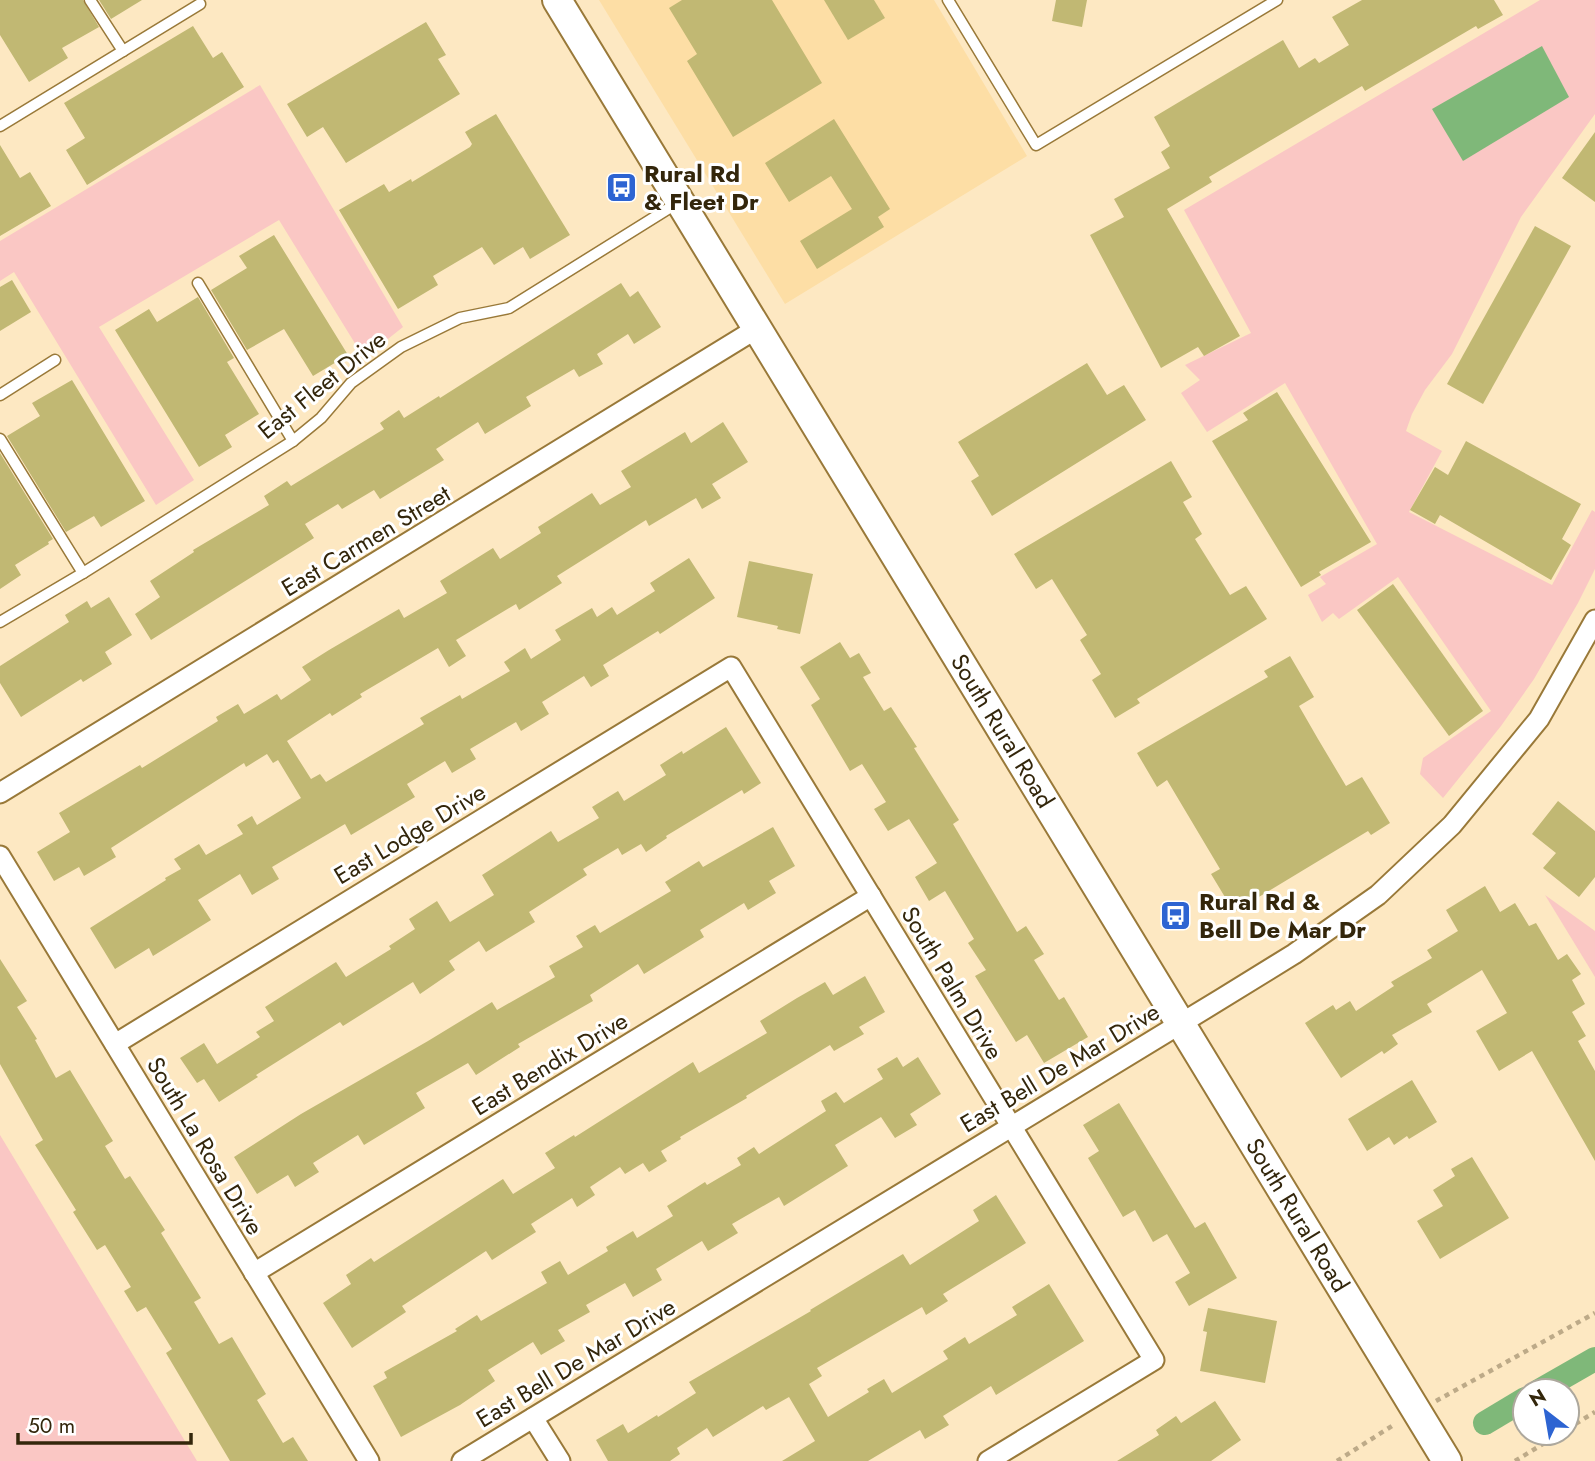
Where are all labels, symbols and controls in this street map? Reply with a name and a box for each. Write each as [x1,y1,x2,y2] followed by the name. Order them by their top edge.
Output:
[644,156,759,219] place label: Rural Rd & Fleet Dr
[604,171,638,205] bus stop icon: Rural Rd & Fleet Dr
[250,322,393,447] street label: East Fleet Drive
[275,476,457,605] street label: East Carmen Street
[942,647,1063,815] street label: South Rural Road
[327,774,492,893] street label: East Lodge Drive
[1199,884,1366,947] place label: Rural Rd & Bell De Mar Dr
[1159,899,1193,933] bus stop icon: Rural Rd & Bell De Mar Dr
[893,900,1012,1066] street label: South Palm Drive
[953,994,1166,1141] street label: East Bell De Mar Drive
[465,1003,634,1124] street label: East Bendix Drive
[138,1050,273,1241] street label: South La Rosa Drive
[1237,1131,1358,1299] street label: South Rural Road
[469,1289,682,1436] street label: East Bell De Mar Drive
[1511,1377,1581,1447] north arrow
[1524,1382,1551,1413] text: N
[18,1402,191,1446] scale bar
[28,1411,75,1441] text: 50 m

